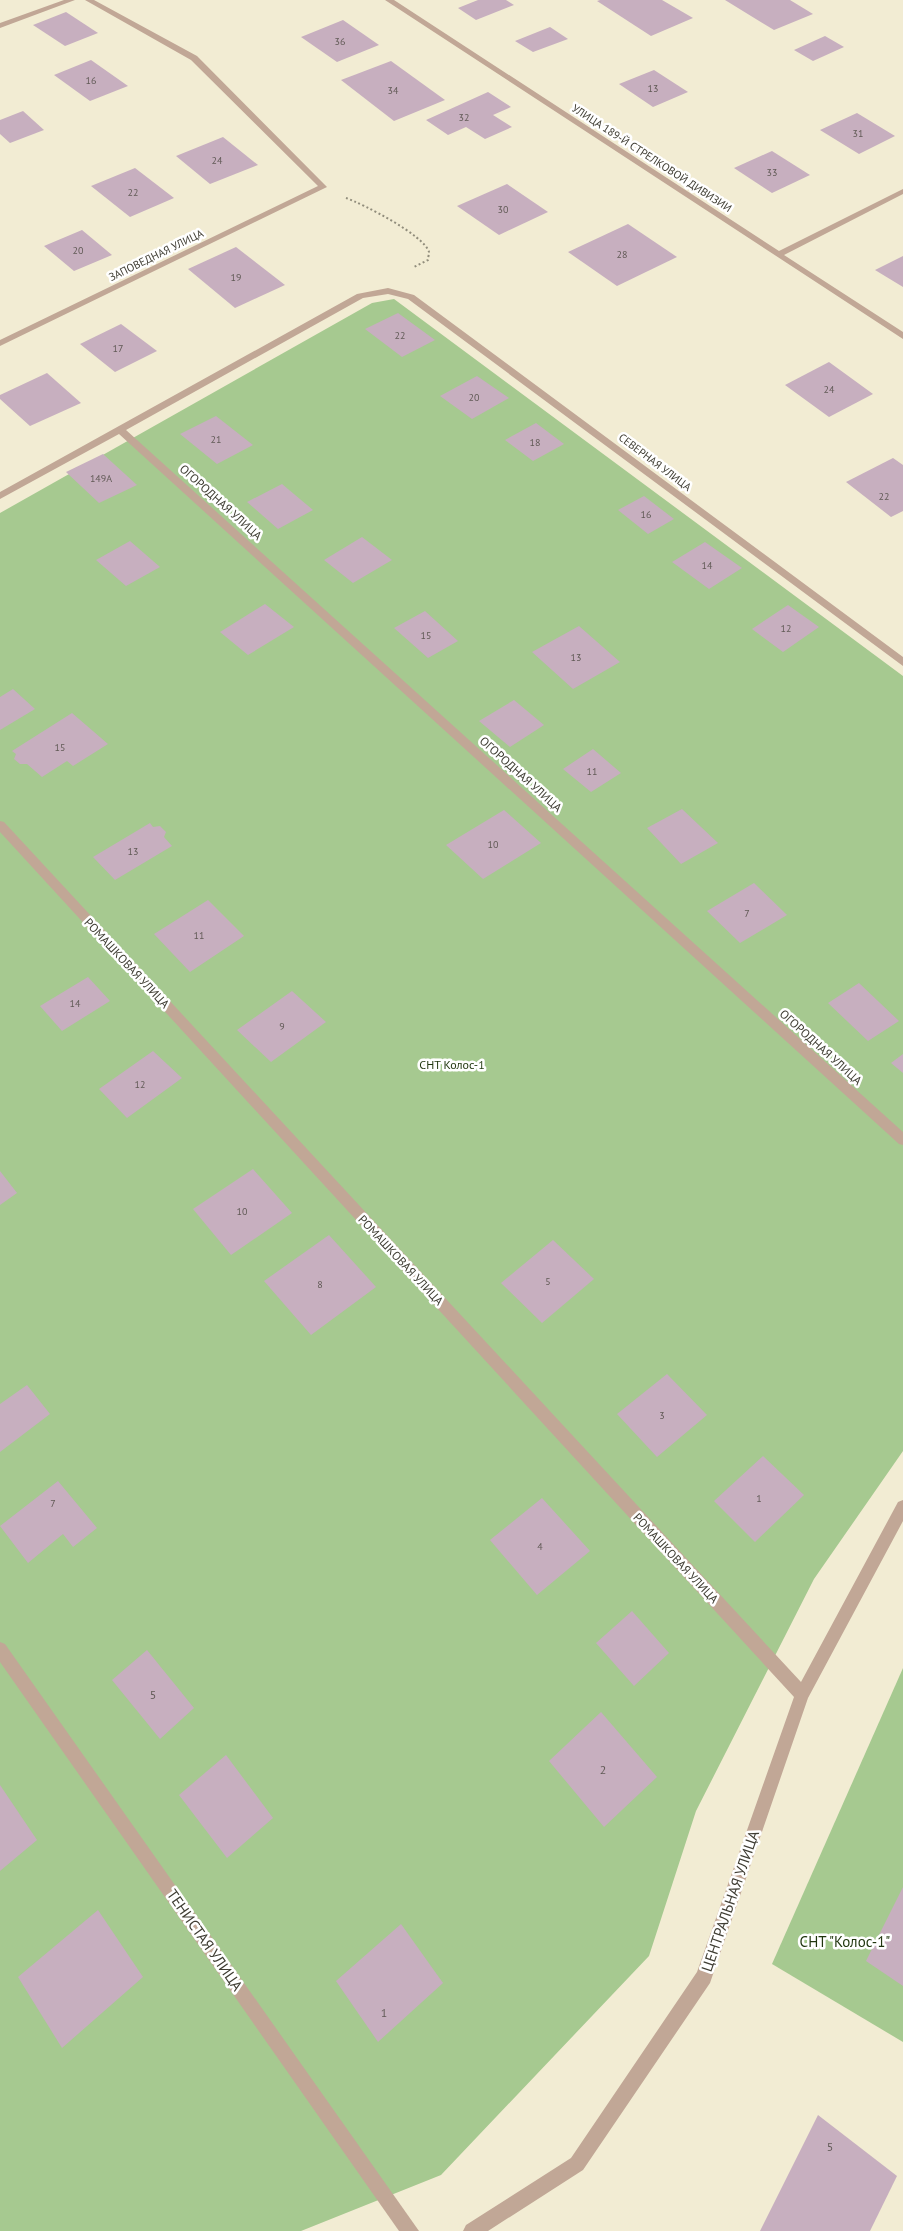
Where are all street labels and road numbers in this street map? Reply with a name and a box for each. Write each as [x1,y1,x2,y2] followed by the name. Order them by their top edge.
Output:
[569,101,735,215] street label: УЛИЦА 189-Й СТРЕЛКОВОЙ ДИВИЗИИ
[106,226,206,284] street label: ЗАПОВЕДНАЯ УЛИЦА
[616,430,695,494] street label: СЕВЕРНАЯ УЛИЦА
[177,461,265,543] street label: ОГОРОДНАЯ УЛИЦА
[477,733,565,815] street label: ОГОРОДНАЯ УЛИЦА
[81,915,173,1011] street label: РОМАШКОВАЯ УЛИЦА
[777,1006,865,1088] street label: ОГОРОДНАЯ УЛИЦА
[355,1212,447,1308] street label: РОМАШКОВАЯ УЛИЦА
[630,1510,722,1606] street label: РОМАШКОВАЯ УЛИЦА
[697,1828,763,1974] street label: ЦЕНТРАЛЬНАЯ УЛИЦА
[163,1886,247,1995] street label: ТЕНИСТАЯ УЛИЦА

